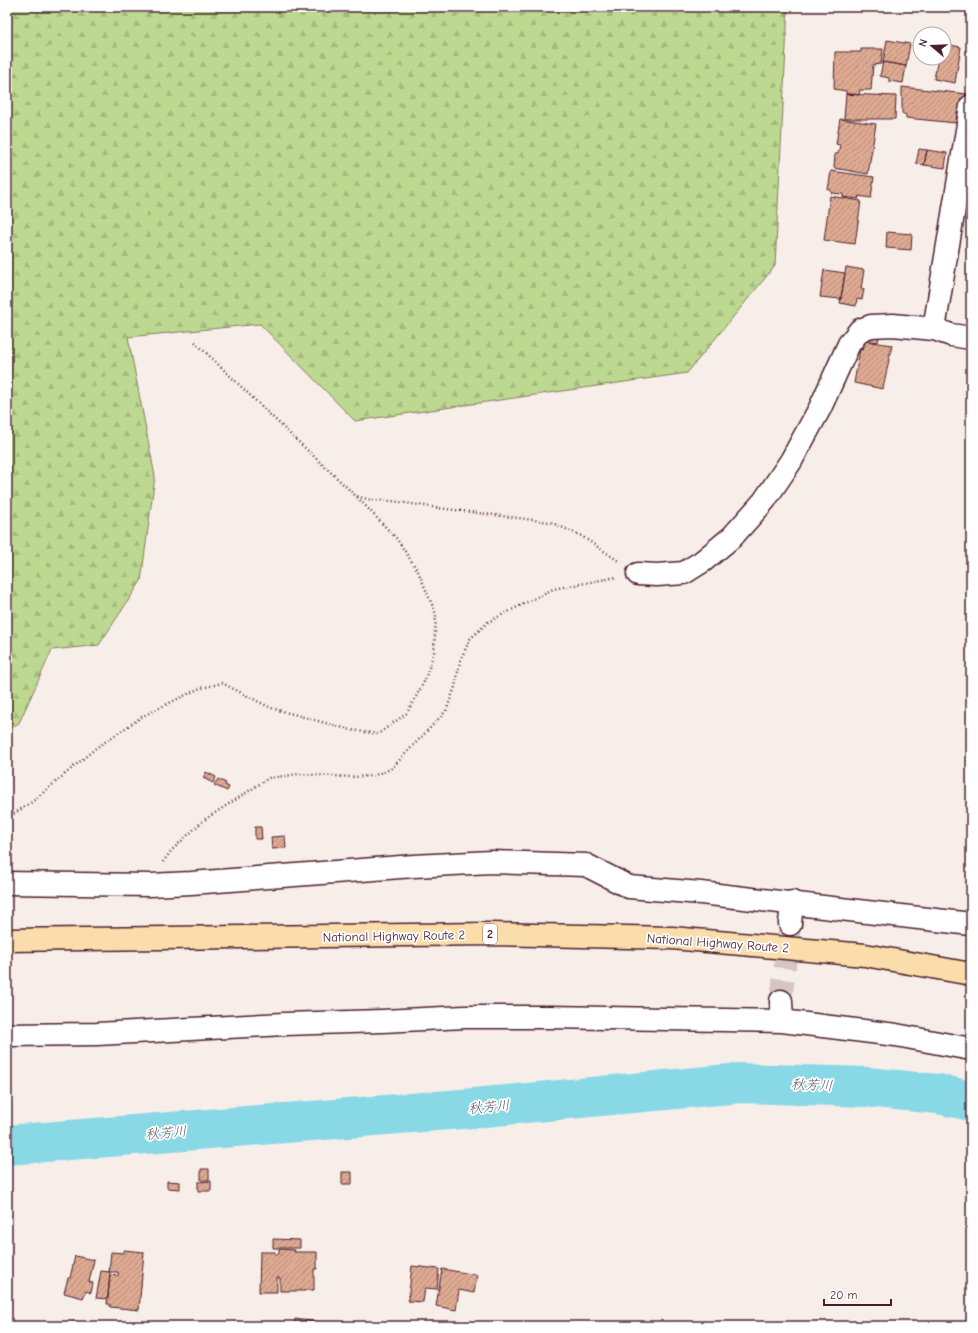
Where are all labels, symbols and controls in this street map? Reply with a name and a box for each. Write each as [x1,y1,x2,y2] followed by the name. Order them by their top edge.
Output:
[912,26,952,66] north arrow
[916,37,930,48] text: N
[483,924,497,944] road number: 2
[323,927,466,945] street label: National Highway Route 2
[646,931,790,955] street label: National Highway Route 2
[791,1076,833,1094] water label: 秋芳川
[467,1097,511,1117] water label: 秋芳川
[144,1123,188,1143] water label: 秋芳川
[824,1281,891,1307] scale bar
[830,1288,858,1302] text: 20 m

